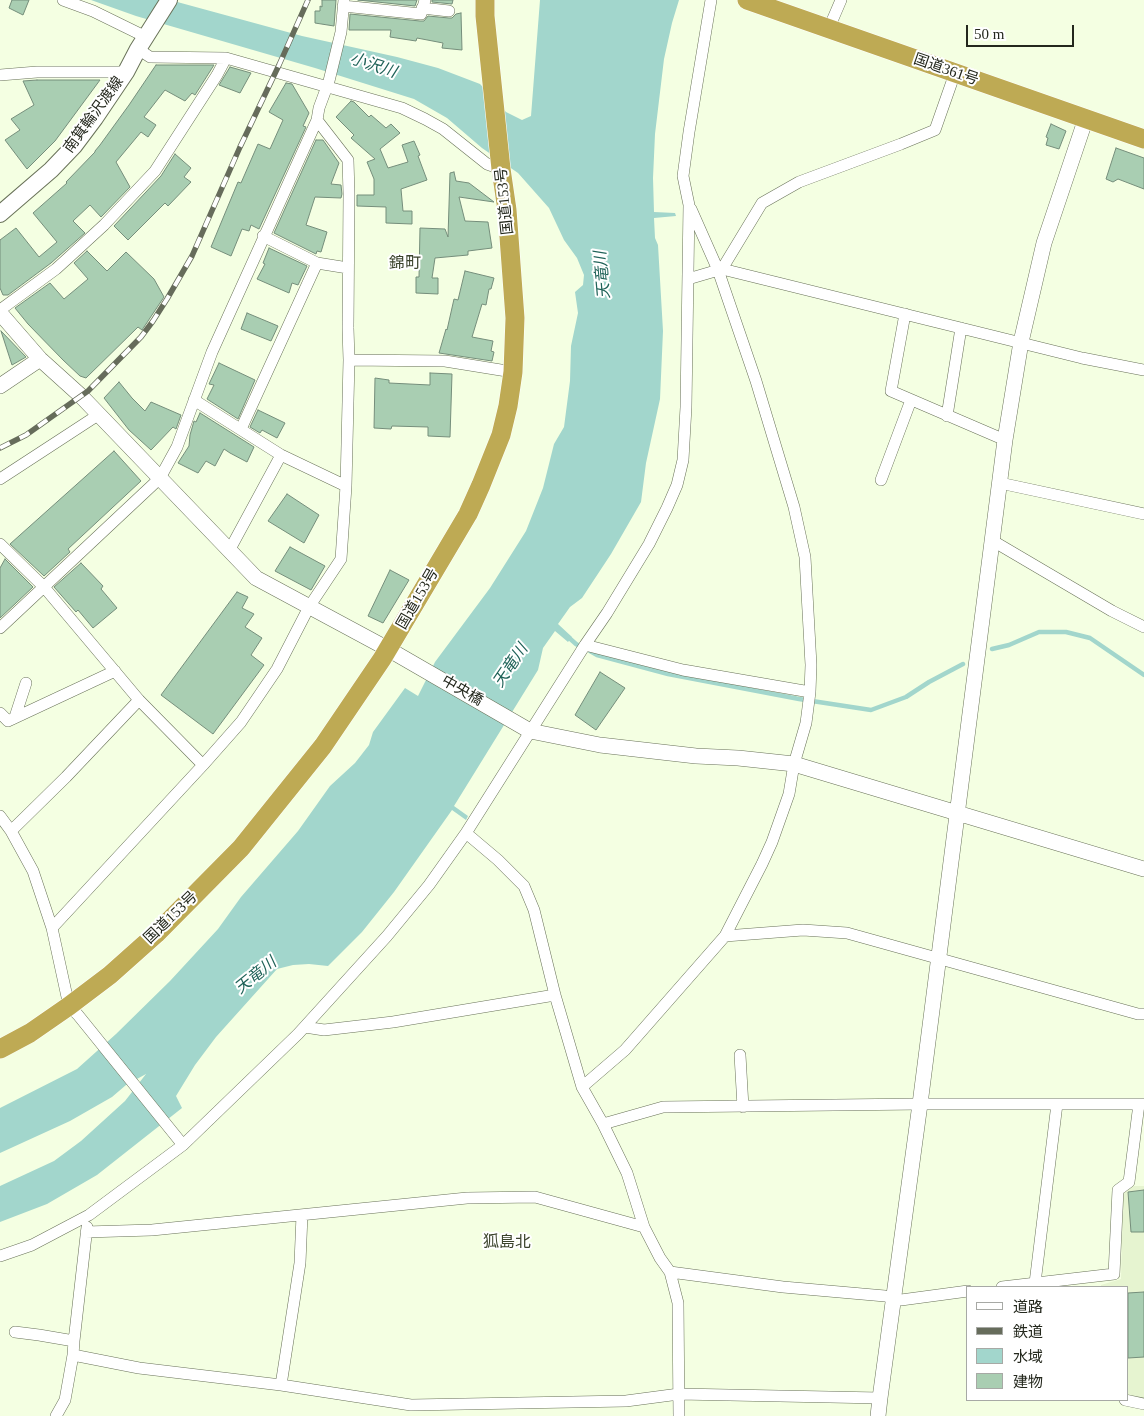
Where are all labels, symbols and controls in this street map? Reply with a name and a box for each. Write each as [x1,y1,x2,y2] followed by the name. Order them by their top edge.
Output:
[969,15,1076,47] scale bar
[974,26,1004,42] text: 50 m
[347,49,399,83] water label: 小沢川
[911,51,981,89] street label: 国道361号
[60,73,128,157] street label: 南箕輪沢渡線
[493,166,517,236] street label: 国道153号
[591,250,615,300] water label: 天竜川
[389,254,421,274] district label: 錦町
[393,565,443,633] street label: 国道153号
[490,641,532,691] water label: 天竜川
[438,672,486,710] street label: 中央橋
[140,888,202,948] street label: 国道153号
[231,953,281,999] water label: 天竜川
[483,1233,531,1253] district label: 狐島北
[966,1286,1129,1401] legend
[1013,1299,1043,1315] text: 道路
[1013,1324,1043,1340] text: 鉄道
[1013,1349,1043,1365] text: 水域
[1013,1374,1043,1390] text: 建物

